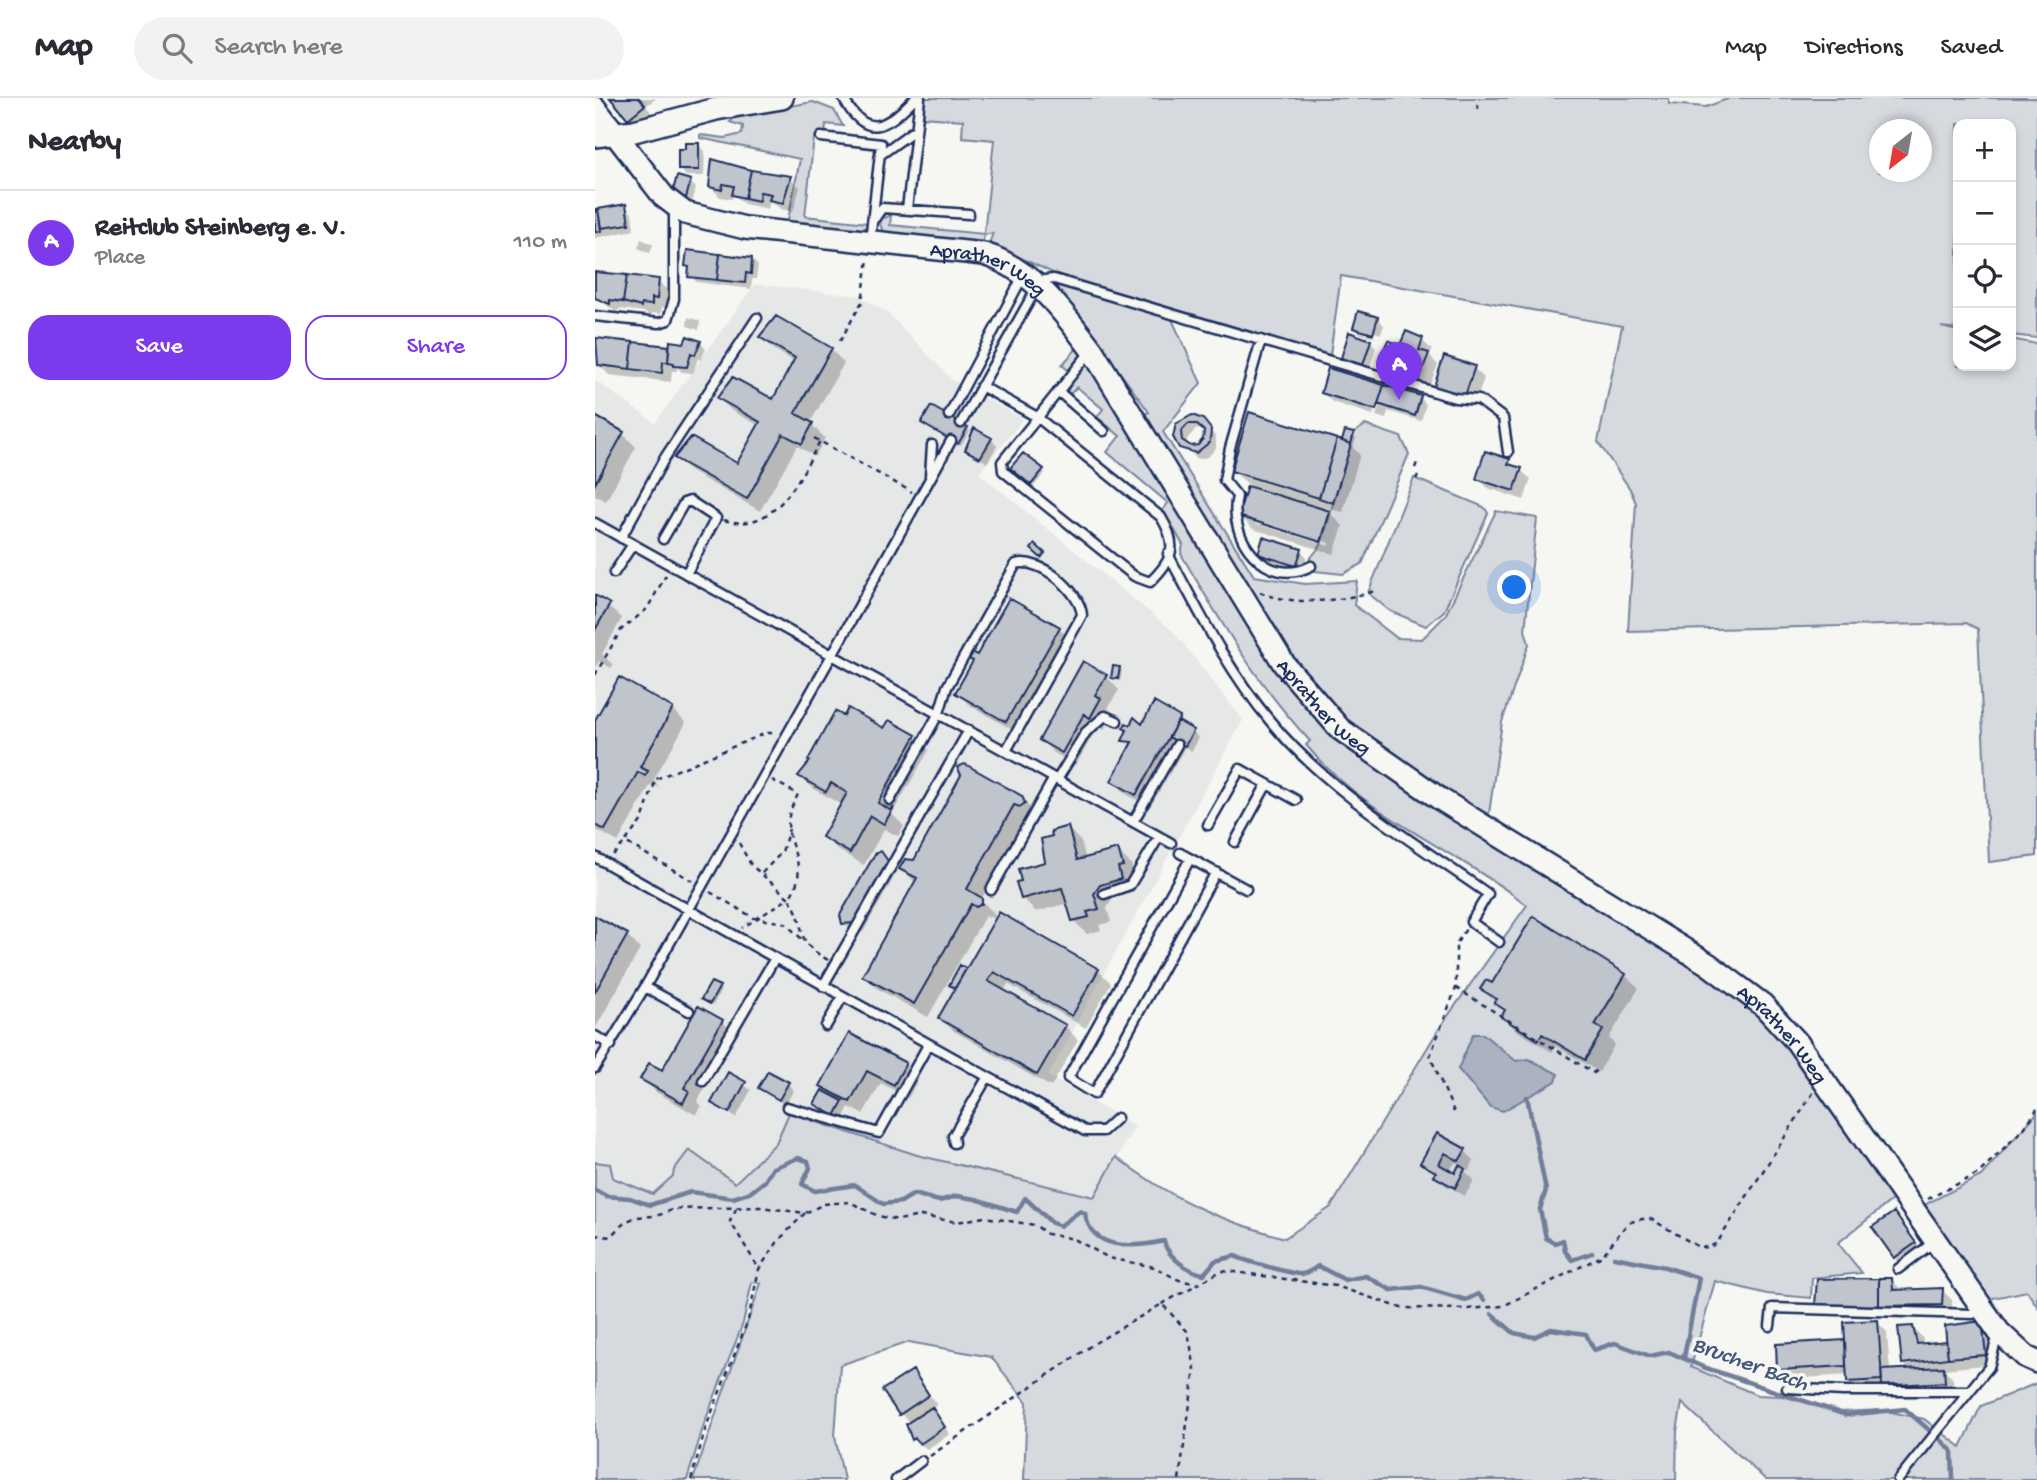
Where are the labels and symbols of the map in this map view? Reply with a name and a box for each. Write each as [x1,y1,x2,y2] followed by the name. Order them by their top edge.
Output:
[1869,119,1932,182] north arrow
[929,239,1050,304] street label: Aprather Weg
[1376,342,1422,400] pin: A
[1497,570,1531,604] your location
[1269,655,1374,763] street label: Aprather Weg
[1731,981,1831,1090] street label: Aprather Weg
[1688,1332,1812,1399] water label: Brucher Bach

